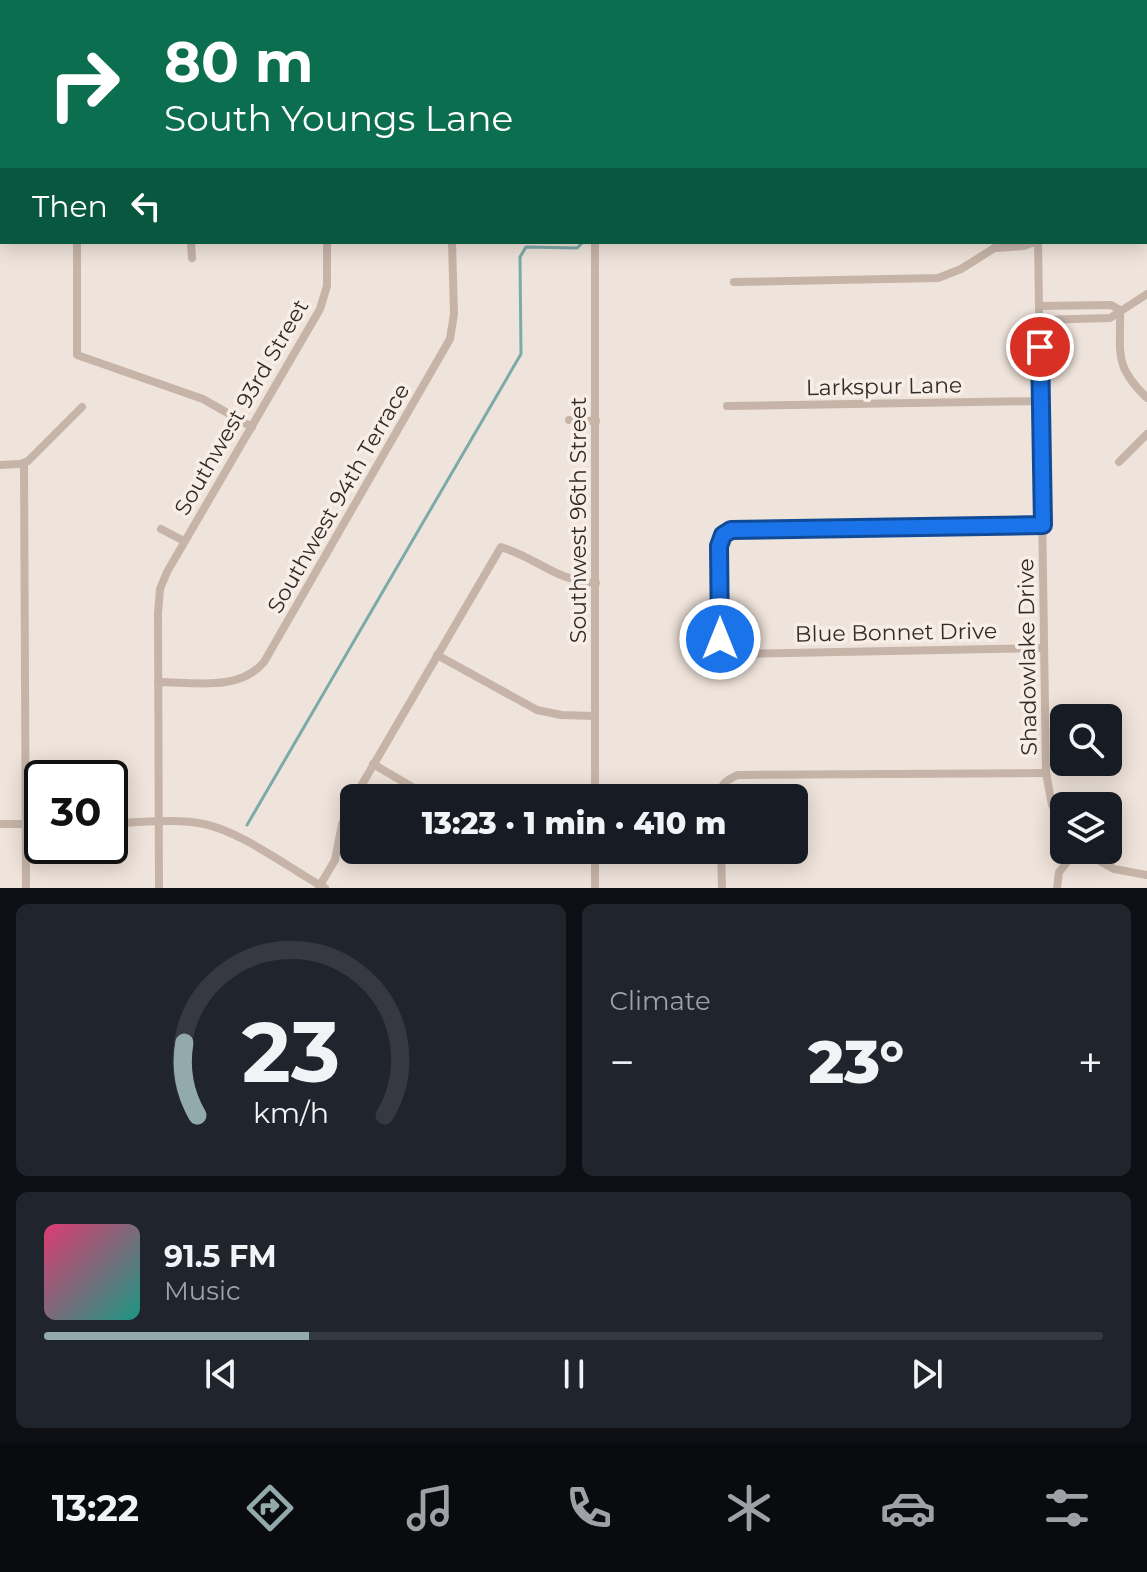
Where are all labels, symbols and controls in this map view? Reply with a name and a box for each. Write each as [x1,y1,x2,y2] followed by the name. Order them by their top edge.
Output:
[164,28,314,96] text: 80 m
[32,32,136,136] icon: right
[164,96,513,140] text: South Youngs Lane
[124,184,168,228] icon: left
[32,188,108,225] text: Then
[169,294,314,520] street label: Southwest 93rd Street
[1006,313,1074,381] pin
[1018,325,1062,369] icon: arrive
[806,372,962,401] street label: Larkspur Lane
[262,379,415,618] street label: Southwest 94th Terrace
[565,397,592,643] street label: Southwest 96th Street
[1012,558,1043,756] street label: Shadowlake Drive
[678,597,762,681] position arrow
[795,617,997,648] street label: Blue Bonnet Drive
[1050,704,1122,864] map controls
[1050,704,1122,776] button: search
[24,760,128,864] speed limit sign: 30
[1050,792,1122,864] button: layers
[422,805,726,842] text: 13:23 · 1 min · 410 m
[610,985,711,1017] text: Climate
[242,1001,340,1103] text: 23
[808,1025,904,1098] text: 23°
[610,1035,635,1089] text: −
[1078,1035,1103,1089] text: +
[253,1095,329,1130] text: km/h
[164,1238,277,1275] text: 91.5 FM
[164,1275,241,1307] text: Music
[199,1352,243,1396] icon: previous
[552,1352,596,1396] icon: pause
[905,1352,949,1396] icon: next
[242,1480,298,1536] icon: directions
[402,1480,458,1536] icon: music
[561,1480,617,1536] icon: phone
[721,1480,777,1536] icon: climate
[880,1480,936,1536] icon: car
[1039,1480,1095,1536] icon: filters
[52,1486,139,1530] text: 13:22

